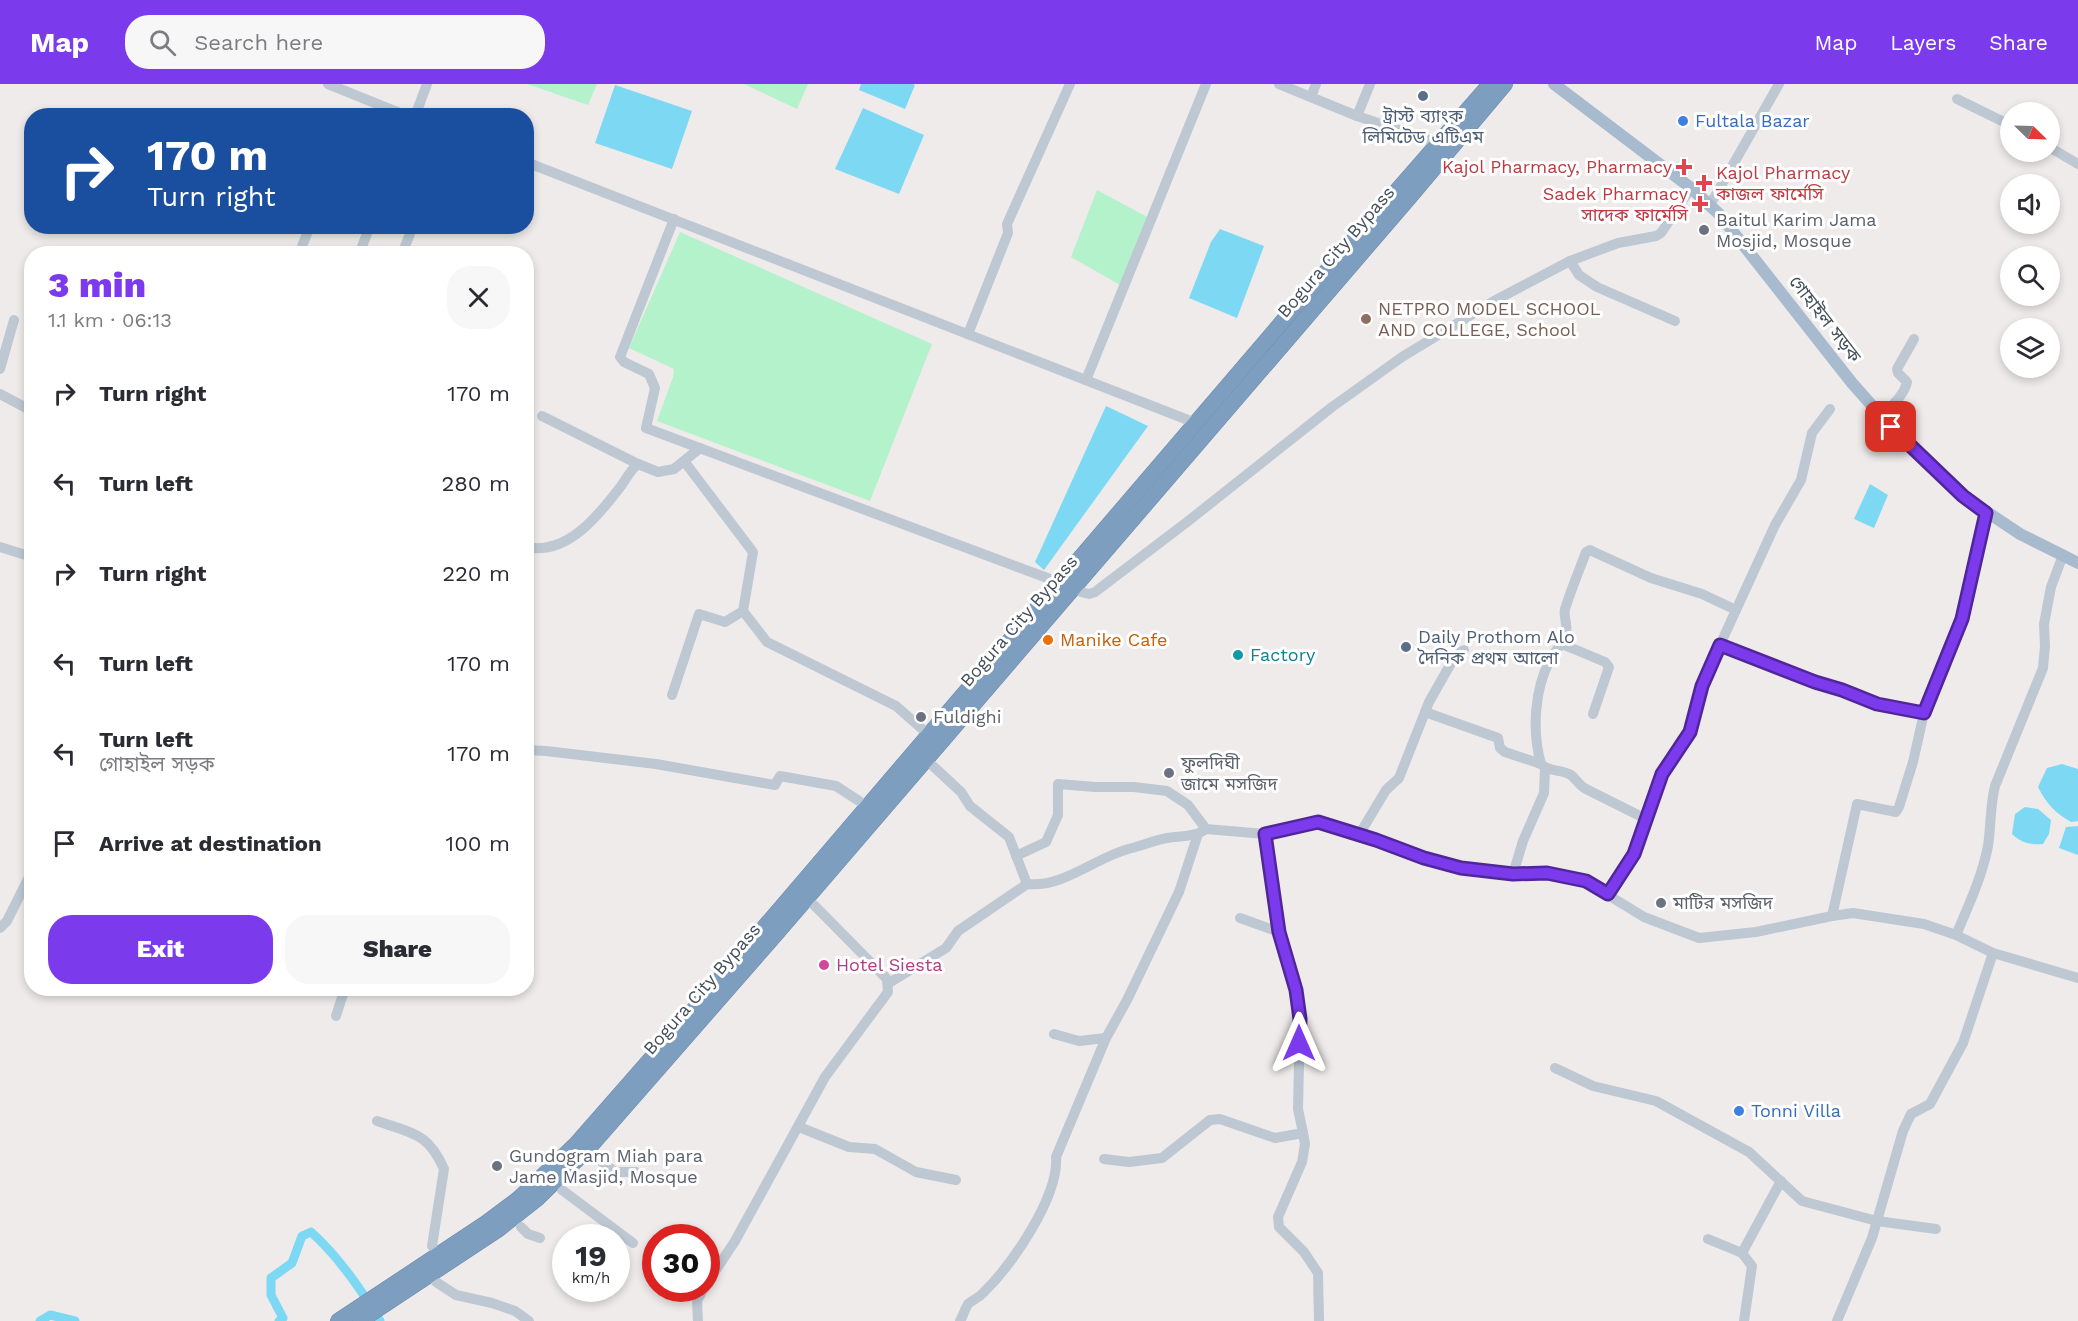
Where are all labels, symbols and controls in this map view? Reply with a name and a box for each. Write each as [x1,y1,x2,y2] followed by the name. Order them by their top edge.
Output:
[125,15,545,69] search box
[30,26,89,59] text: Map
[146,26,179,59] icon: search
[194,30,323,55] text: Search here
[1814,30,1857,55] text: Map
[1890,30,1956,55] text: Layers
[1989,30,2048,55] text: Share
[1416,89,1430,103] marker: ট্রাস্ট ব্যাংক লিমিটেড এটিএম
[2000,102,2060,162] north arrow
[2000,102,2060,378] map controls
[1361,105,1484,147] place label: ট্রাস্ট ব্যাংক লিমিটেড এটিএম
[1695,110,1810,131] place label: Fultala Bazar
[1676,114,1690,128] marker: Fultala Bazar
[147,131,268,180] text: 170 m
[48,132,126,210] icon: right
[1442,156,1673,177] place label: Kajol Pharmacy, Pharmacy
[1677,160,1691,174] marker: Kajol Pharmacy, Pharmacy
[1715,162,1851,204] place label: Kajol Pharmacy কাজল ফার্মেসি
[2000,174,2060,234] button: sound
[1697,176,1711,190] marker: Kajol Pharmacy কাজল ফার্মেসি
[147,181,276,213] text: Turn right
[1273,182,1398,322] street label: Bogura City Bypass
[1543,183,1689,225] place label: Sadek Pharmacy সাদেক ফার্মেসি
[1693,197,1707,211] marker: Sadek Pharmacy সাদেক ফার্মেসি
[1716,209,1877,251] place label: Baitul Karim Jama Mosjid, Mosque
[1697,223,1711,237] marker: Baitul Karim Jama Mosjid, Mosque
[2000,246,2060,306] button: search
[48,264,146,306] text: 3 min
[447,266,510,329] button: close
[1785,271,1866,367] street label: গোহাইল সড়ক
[1378,298,1601,340] place label: NETPRO MODEL SCHOOL AND COLLEGE, School
[48,308,172,332] text: 1.1 km · 06:13
[1359,312,1373,326] marker: NETPRO MODEL SCHOOL AND COLLEGE, School
[2000,318,2060,378] button: layers
[48,377,81,410] icon: right
[99,381,206,406] text: Turn right
[447,381,510,406] text: 170 m
[1865,401,1916,452] pin
[1874,410,1907,443] icon: arrive
[48,467,81,500] icon: left
[99,471,193,496] text: Turn left
[441,471,510,496] text: 280 m
[956,551,1081,691] street label: Bogura City Bypass
[48,557,81,590] icon: right
[99,561,206,586] text: Turn right
[442,561,510,586] text: 220 m
[1417,626,1575,668] place label: Daily Prothom Alo দৈনিক প্রথম আলো
[1060,629,1167,650] place label: Manike Cafe
[1041,633,1055,647] marker: Manike Cafe
[1399,640,1413,654] marker: Daily Prothom Alo দৈনিক প্রথম আলো
[1250,644,1316,665] place label: Factory
[48,647,81,680] icon: left
[1231,648,1245,662] marker: Factory
[99,651,193,676] text: Turn left
[447,651,510,676] text: 170 m
[933,706,1001,727] place label: Fuldighi
[914,710,928,724] marker: Fuldighi
[99,727,193,752] text: Turn left
[48,737,81,770] icon: left
[447,741,510,766] text: 170 m
[99,752,215,776] text: গোহাইল সড়ক
[1180,752,1278,794] place label: ফুলদিঘী জামে মসজিদ
[1162,766,1176,780] marker: ফুলদিঘী জামে মসজিদ
[48,827,81,860] icon: arrive
[99,831,322,856] text: Arrive at destination
[446,831,510,856] text: 100 m
[1672,892,1774,913] place label: মাটির মসজিদ
[1654,896,1668,910] marker: মাটির মসজিদ
[48,915,273,984] button: Exit
[285,915,510,984] button: Share
[639,919,764,1059] street label: Bogura City Bypass
[836,954,943,975] place label: Hotel Siesta
[817,958,831,972] marker: Hotel Siesta
[1267,1011,1331,1075] position arrow
[1751,1100,1841,1121] place label: Tonni Villa
[1732,1104,1746,1118] marker: Tonni Villa
[509,1145,703,1187] place label: Gundogram Miah para Jame Masjid, Mosque
[490,1159,504,1173] marker: Gundogram Miah para Jame Masjid, Mosque
[642,1224,720,1302] speed limit sign: 30
[575,1238,607,1273] text: 19
[572,1269,610,1287] text: km/h

